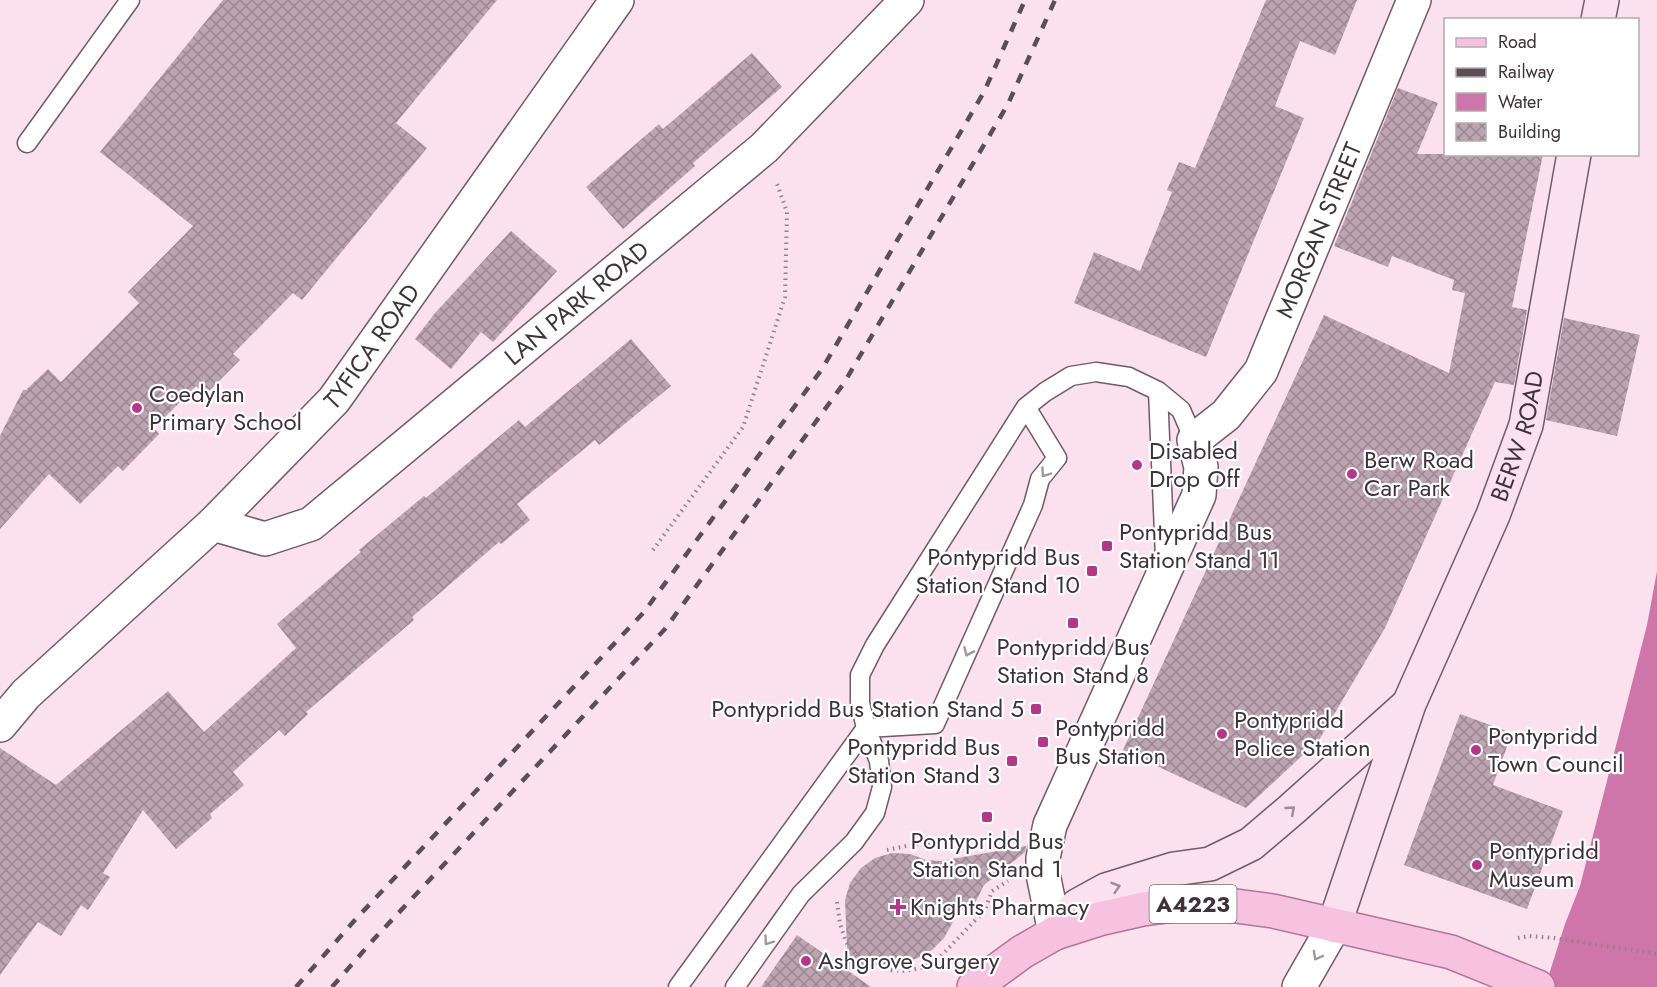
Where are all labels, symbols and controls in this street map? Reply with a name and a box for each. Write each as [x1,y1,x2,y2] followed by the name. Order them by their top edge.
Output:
[1444,18,1639,156] legend
[1498,29,1537,55] text: Road
[1498,59,1554,85] text: Railway
[1498,89,1543,115] text: Water
[1498,119,1561,145] text: Building
[1267,137,1370,323] street label: MORGAN STREET
[497,232,656,373] street label: LAN PARK ROAD
[316,276,428,417] street label: TYFICA ROAD
[1481,368,1552,506] street label: BERW ROAD
[149,376,302,439] place label: Coedylan Primary School
[130,401,144,415] marker: Coedylan Primary School
[1149,433,1241,496] place label: Disabled Drop Off
[1364,442,1474,505] place label: Berw Road Car Park
[1130,458,1144,472] marker: Disabled Drop Off
[1041,467,1052,478] one-way arrow
[1345,467,1359,481] marker: Berw Road Car Park
[1119,514,1280,577] place label: Pontypridd Bus Station Stand 11
[916,539,1080,602] place label: Pontypridd Bus Station Stand 10
[1100,539,1114,553] marker: Pontypridd Bus Station Stand 11
[1085,564,1099,578] marker: Pontypridd Bus Station Stand 10
[1066,616,1080,630] marker: Pontypridd Bus Station Stand 8
[997,629,1149,692] place label: Pontypridd Bus Station Stand 8
[963,645,975,656] one-way arrow
[711,691,1024,726] place label: Pontypridd Bus Station Stand 5
[1029,702,1043,716] marker: Pontypridd Bus Station Stand 5
[1234,702,1371,765] place label: Pontypridd Police Station
[1055,710,1166,773] place label: Pontypridd Bus Station
[1488,718,1624,781] place label: Pontypridd Town Council
[1215,727,1229,741] marker: Pontypridd Police Station
[847,729,1000,792] place label: Pontypridd Bus Station Stand 3
[1036,735,1050,749] marker: Pontypridd Bus Station
[1469,743,1483,757] marker: Pontypridd Town Council
[1005,754,1019,768] marker: Pontypridd Bus Station Stand 3
[1284,806,1295,817] one-way arrow
[980,810,994,824] marker: Pontypridd Bus Station Stand 1
[911,823,1063,886] place label: Pontypridd Bus Station Stand 1
[1489,833,1599,896] place label: Pontypridd Museum
[1470,858,1484,872] marker: Pontypridd Museum
[1110,882,1121,894] one-way arrow
[1150,885,1236,923] road number: A4223
[910,889,1090,924] place label: Knights Pharmacy
[891,900,905,914] marker: Knights Pharmacy
[764,934,775,945] one-way arrow
[818,943,1000,978] place label: Ashgrove Surgery
[1312,950,1324,960] one-way arrow
[799,954,813,968] marker: Ashgrove Surgery

